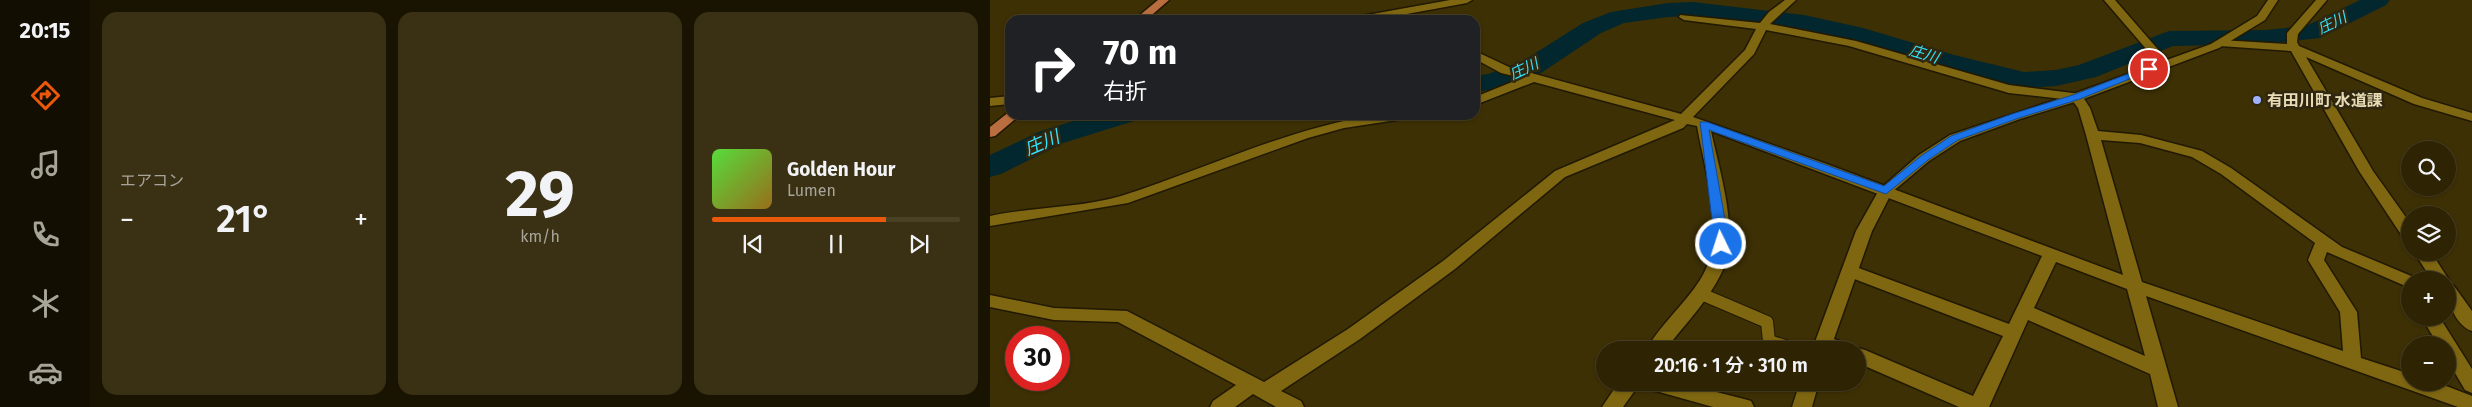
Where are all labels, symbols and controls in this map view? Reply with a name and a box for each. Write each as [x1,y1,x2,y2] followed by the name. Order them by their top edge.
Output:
[2315,7,2351,38] water label: 庄川
[20,17,70,44] text: 20:15
[1103,31,1177,73] text: 70 m
[1020,35,1085,100] icon: right
[1907,41,1943,68] water label: 庄川
[2128,48,2170,90] pin
[1507,54,1543,83] water label: 庄川
[2135,55,2163,83] icon: arrive
[28,78,63,113] icon: directions
[1103,78,1147,105] text: 右折
[2267,91,2383,110] place label: 有田川町 水道課
[2251,94,2263,106] marker: 有田川町 水道課
[1021,125,1065,160] water label: 庄川
[2401,141,2456,391] map controls
[2401,141,2456,196] button: search
[28,147,63,182] icon: music
[505,155,575,233] text: 29
[787,158,896,181] text: Golden Hour
[120,171,184,190] text: エアコン
[787,181,836,200] text: Lumen
[216,196,272,242] text: 21°
[120,203,134,236] text: −
[354,203,368,236] text: +
[2401,206,2456,261] button: layers
[28,217,63,252] icon: phone
[1694,217,1746,269] position arrow
[520,227,560,246] text: km/h
[739,230,767,258] icon: previous
[822,230,850,258] icon: pause
[905,230,933,258] icon: next
[2401,271,2456,326] button: +
[28,286,63,321] icon: climate
[1005,326,1070,391] speed limit sign: 30
[2401,336,2456,391] button: −
[1654,354,1808,377] text: 20:16 · 1 分 · 310 m
[28,355,63,390] icon: car

